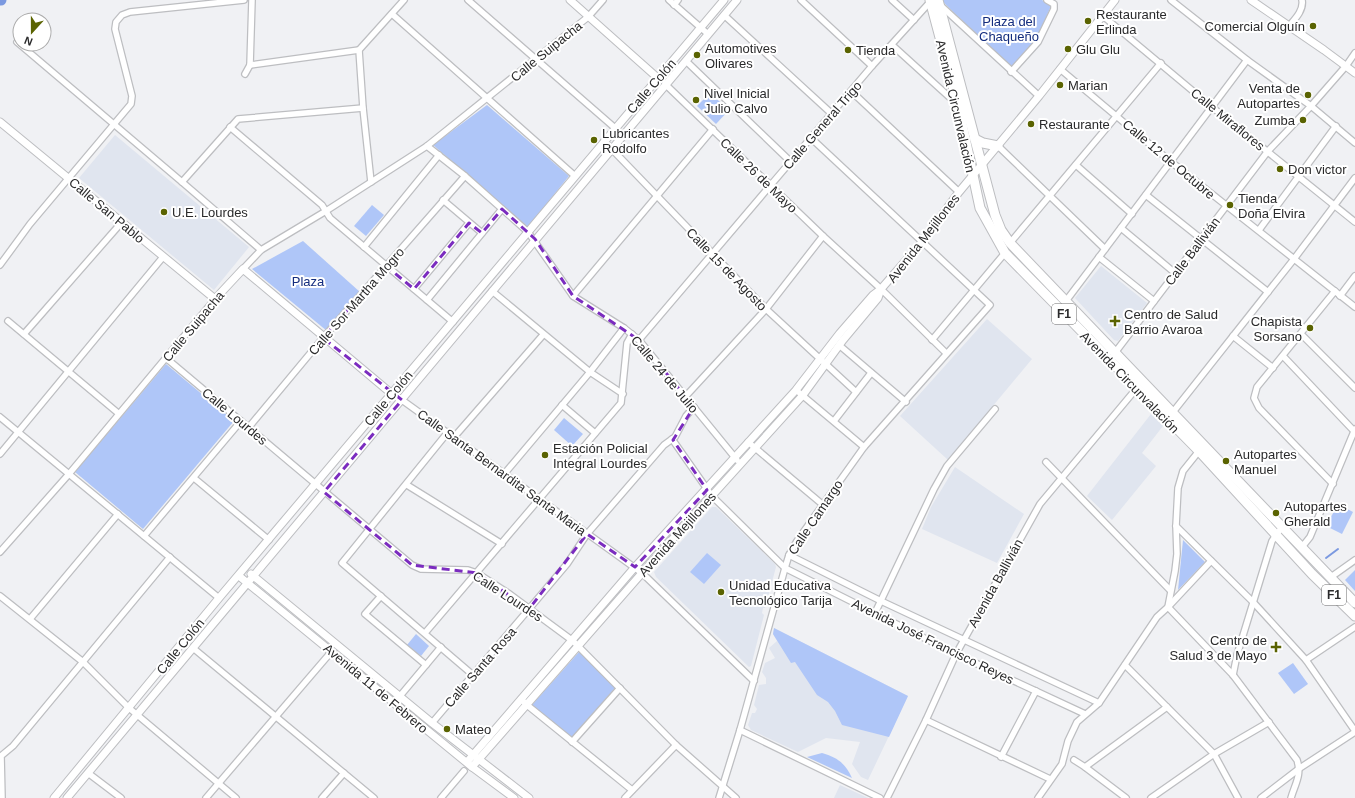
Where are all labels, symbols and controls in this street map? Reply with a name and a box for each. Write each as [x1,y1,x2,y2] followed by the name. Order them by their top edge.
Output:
[1096,7,1167,37] place label: Restaurante Erlinda
[12,12,52,52] north arrow
[979,14,1039,44] park label: Plaza del Chaqueño
[1083,16,1093,26] marker: Restaurante Erlinda
[508,18,586,85] street label: Calle Suipacha
[1205,19,1305,34] place label: Comercial Olguín
[1308,21,1318,31] marker: Comercial Olguín
[23,34,34,48] text: N
[933,38,978,174] street label: Avenida Circunvalación
[705,41,777,71] place label: Automotives Olivares
[1076,42,1120,57] place label: Glu Glu
[856,43,896,58] place label: Tienda
[1063,44,1073,54] marker: Glu Glu
[843,45,853,55] marker: Tienda
[692,50,702,60] marker: Automotives Olivares
[624,56,679,117] street label: Calle Colón
[780,78,865,173] street label: Calle General Trigo
[1068,78,1108,93] place label: Marian
[1055,80,1065,90] marker: Marian
[1237,81,1300,111] place label: Venta de Autopartes
[1188,85,1268,154] street label: Calle Miraflores
[704,86,770,116] place label: Nivel Inicial Julio Calvo
[1303,90,1313,100] marker: Venta de Autopartes
[691,95,701,105] marker: Nivel Inicial Julio Calvo
[1255,113,1296,128] place label: Zumba
[1298,115,1308,125] marker: Zumba
[1120,116,1218,202] street label: Calle 12 de Octubre
[1039,117,1110,132] place label: Restaurante
[1026,119,1036,129] marker: Restaurante
[602,126,670,156] place label: Lubricantes Rodolfo
[589,135,599,145] marker: Lubricantes Rodolfo
[717,135,800,216] street label: Calle 26 de Mayo
[1288,162,1347,177] place label: Don victor
[1275,164,1285,174] marker: Don victor
[66,175,147,246] street label: Calle San Pablo
[884,191,963,286] street label: Avenida Mejillones
[1238,191,1306,221] place label: Tienda Doña Elvira
[1225,200,1235,210] marker: Tienda Doña Elvira
[172,205,248,220] place label: U.E. Lourdes
[159,207,169,217] marker: U.E. Lourdes
[1162,214,1223,288] street label: Calle Ballivián
[683,225,770,314] street label: Calle 15 de Agosto
[305,244,407,358] street label: Calle Sor Martha Mogro
[292,274,325,289] park label: Plaza
[160,287,228,365] street label: Calle Suipacha
[1052,304,1076,324] road number: F1
[1124,307,1218,337] place label: Centro de Salud Barrio Avaroa
[1251,314,1303,344] place label: Chapista Sorsano
[1109,315,1121,327] marker: Centro de Salud Barrio Avaroa
[1305,323,1315,333] marker: Chapista Sorsano
[1077,328,1182,436] street label: Avenida Circunvalación
[628,333,701,416] street label: Calle 24 de Julio
[361,368,416,429] street label: Calle Colón
[199,385,271,448] street label: Calle Lourdes
[415,406,589,539] street label: Calle Santa Bernardita Santa Maria
[553,441,648,471] place label: Estación Policial Integral Lourdes
[1234,447,1297,477] place label: Autopartes Manuel
[540,450,550,460] marker: Estación Policial Integral Lourdes
[1221,456,1231,466] marker: Autopartes Manuel
[785,477,846,557] street label: Calle Camargo
[636,489,719,580] street label: Avenida Mejillones
[1284,499,1347,529] place label: Autopartes Gherald
[1271,508,1281,518] marker: Autopartes Gherald
[965,536,1026,630] street label: Avenida Ballivián
[470,568,546,625] street label: Calle Lourdes
[729,578,833,608] place label: Unidad Educativa Tecnológico Tarija
[1322,585,1346,605] road number: F1
[716,587,726,597] marker: Unidad Educativa Tecnológico Tarija
[849,596,1017,687] street label: Avenida José Francisco Reyes
[153,615,207,677] street label: Calle Colón
[442,624,520,710] street label: Calle Santa Rosa
[1169,633,1267,663] place label: Centro de Salud 3 de Mayo
[321,641,431,736] street label: Avenida 11 de Febrero
[1270,641,1282,653] marker: Centro de Salud 3 de Mayo
[455,722,491,737] place label: Mateo
[442,724,452,734] marker: Mateo

